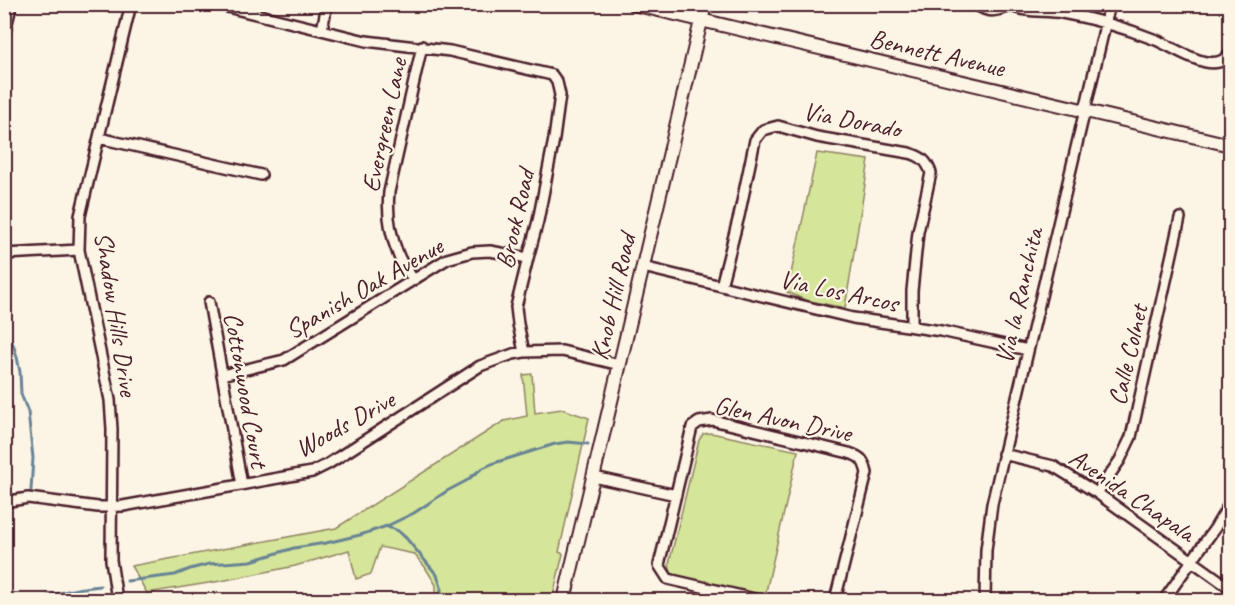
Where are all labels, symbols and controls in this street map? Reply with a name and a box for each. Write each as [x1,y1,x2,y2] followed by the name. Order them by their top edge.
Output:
[866,21,1009,85] street label: Bennett Avenue
[354,54,415,195] street label: Evergreen Lane
[800,94,906,146] street label: Via Dorado
[488,163,543,272] street label: Brook Road
[987,223,1051,367] street label: Via la Ranchita
[582,227,644,363] street label: Knob Hill Road
[279,229,450,346] street label: Spanish Oak Avenue
[87,230,145,400] street label: Shadow Hills Drive
[777,262,903,320] street label: Via Los Arcos
[1100,299,1156,408] street label: Calle Colnet
[216,310,276,472] street label: Cottonwood Court
[289,382,403,465] street label: Woods Drive
[712,388,857,450] street label: Glen Avon Drive
[1063,441,1203,550] street label: Avenida Chapala

